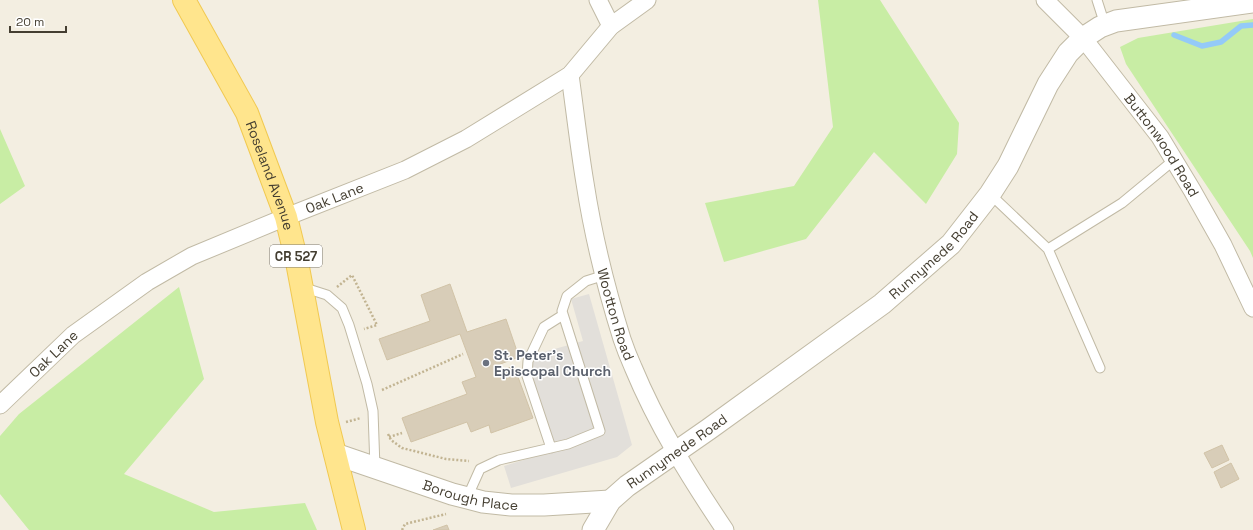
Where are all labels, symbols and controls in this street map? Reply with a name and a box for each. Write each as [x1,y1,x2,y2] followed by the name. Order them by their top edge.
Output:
[10,8,66,34] scale bar
[16,14,44,30] text: 20 m
[1120,90,1203,200] street label: Buttonwood Road
[242,118,298,232] street label: Roseland Avenue
[303,178,366,217] street label: Oak Lane
[885,207,982,303] street label: Runnymede Road
[270,245,322,267] road number: CR 527
[593,266,638,363] street label: Wootton Road
[25,326,82,381] street label: Oak Lane
[494,346,611,380] place label: St. Peter's Episcopal Church
[481,358,491,368] marker: St. Peter's Episcopal Church
[623,410,731,493] street label: Runnymede Road
[420,476,518,514] street label: Borough Place

